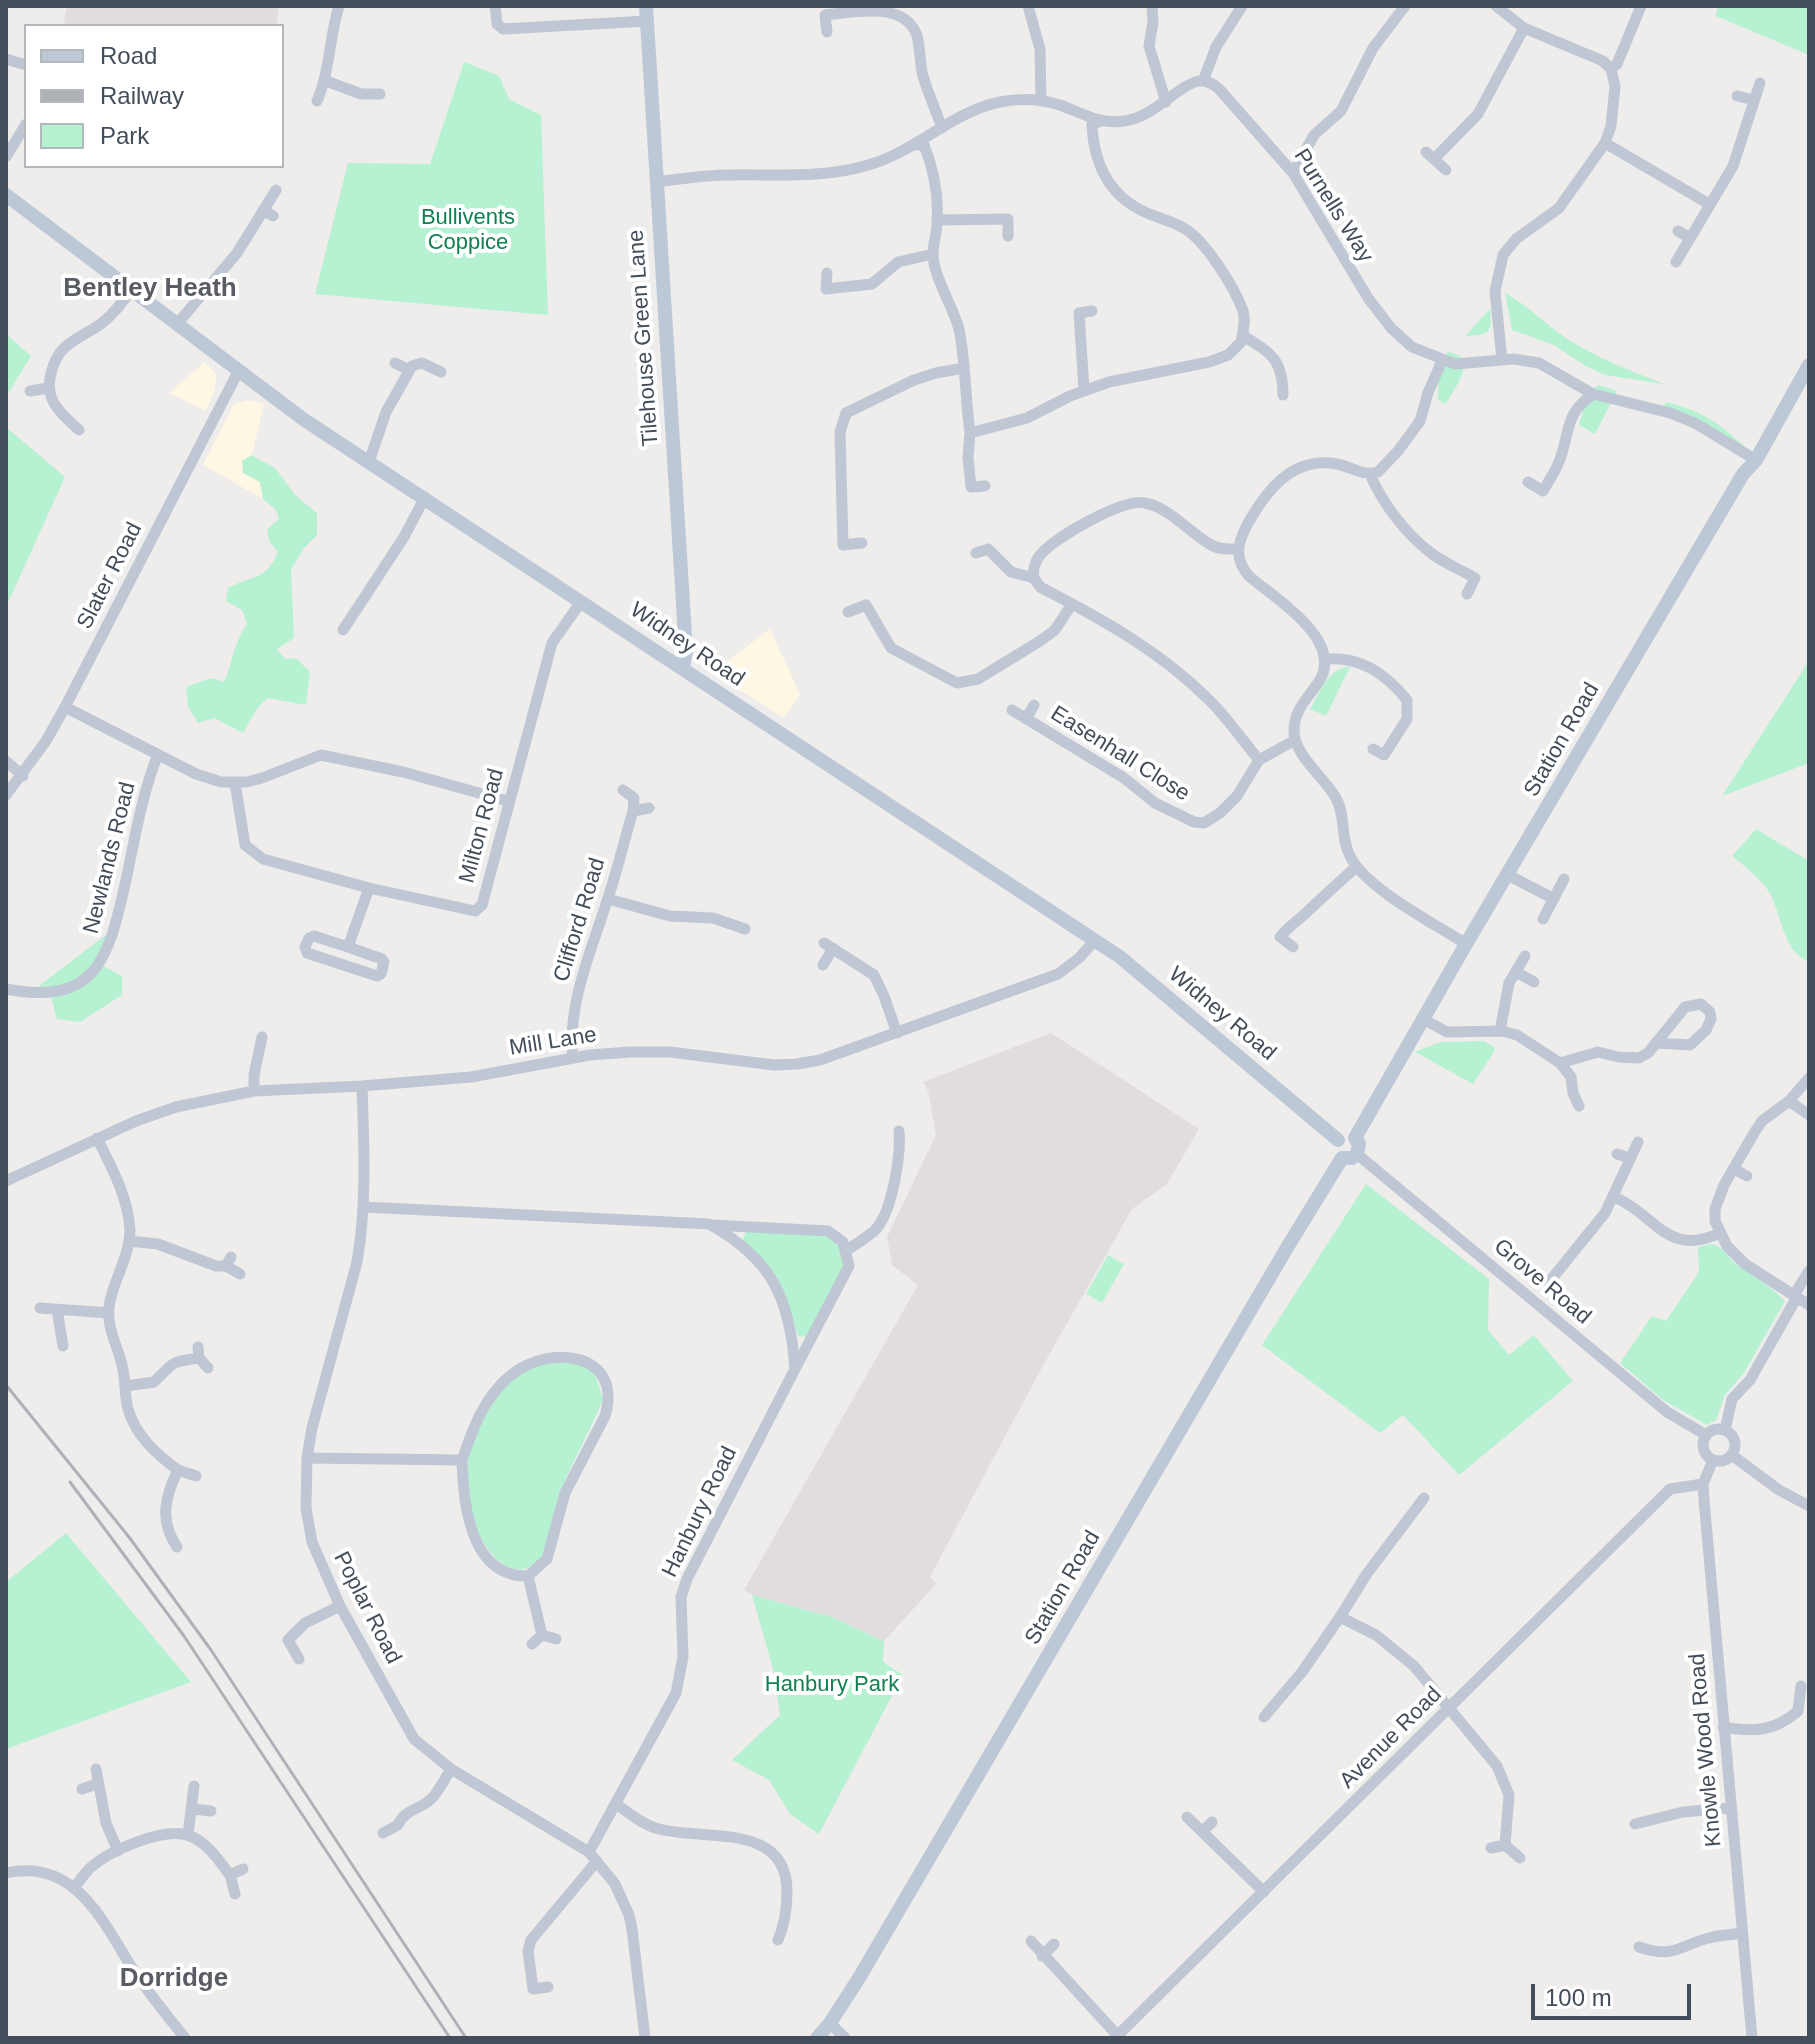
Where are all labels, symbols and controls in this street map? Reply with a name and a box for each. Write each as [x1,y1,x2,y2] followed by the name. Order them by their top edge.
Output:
[24,24,284,168] legend
[100,42,157,69] text: Road
[100,82,184,109] text: Railway
[100,122,149,149] text: Park
[1288,144,1378,268] street label: Purnells Way
[421,205,515,256] park label: Bullivents Coppice
[623,229,665,447] street label: Tilehouse Green Lane
[63,273,237,305] district label: Bentley Heath
[72,518,148,634] street label: Slater Road
[625,597,749,693] street label: Widney Road
[1519,678,1605,802] street label: Station Road
[1046,701,1194,807] street label: Easenhall Close
[454,766,510,886] street label: Milton Road
[78,779,142,937] street label: Newlands Road
[549,855,611,985] street label: Clifford Road
[1163,961,1281,1067] street label: Widney Road
[507,1022,599,1062] street label: Mill Lane
[1488,1234,1596,1330] street label: Grove Road
[657,1442,743,1582] street label: Hanbury Road
[1020,1526,1106,1650] street label: Station Road
[327,1548,407,1668] street label: Poplar Road
[1684,1652,1728,1848] street label: Knowle Wood Road
[765,1672,899,1698] park label: Hanbury Park
[1335,1682,1447,1794] street label: Avenue Road
[120,1963,228,1995] district label: Dorridge
[1535,1968,1695,2018] scale bar
[1545,1984,1612,2011] text: 100 m

